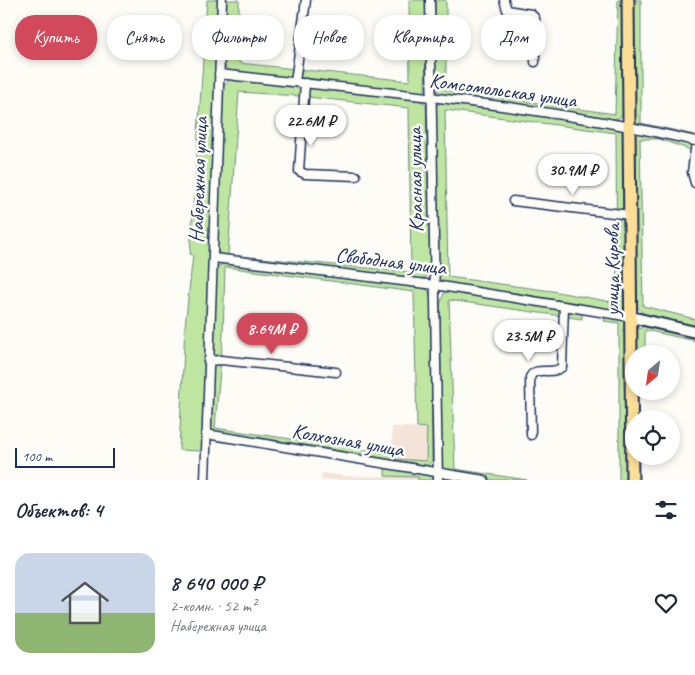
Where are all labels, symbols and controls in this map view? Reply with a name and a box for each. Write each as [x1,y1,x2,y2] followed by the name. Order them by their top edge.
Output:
[15,15,97,60] chip: Купить
[107,15,182,60] chip: Снять
[192,15,284,60] chip: Фильтры
[294,15,364,60] chip: Новое
[374,15,471,60] chip: Квартира
[481,15,546,60] chip: Дом
[428,67,580,113] street label: Комсомольская улица
[265,104,357,147] pin: 22.6M ₽
[287,111,335,131] text: 22.6M ₽
[183,115,213,243] street label: Набережная улица
[401,125,429,233] street label: Красная улица
[527,154,619,196] pin: 30.9M ₽
[549,160,597,180] text: 30.9M ₽
[599,221,625,318] street label: улица Кирова
[334,241,450,281] street label: Свободная улица
[226,312,318,355] pin: 8.64M ₽
[248,319,296,339] text: 8.64M ₽
[483,320,575,362] pin: 23.5M ₽
[505,326,553,346] text: 23.5M ₽
[625,345,680,400] north arrow
[625,345,680,465] map controls
[625,410,680,465] button: locate
[290,417,408,463] street label: Колхозная улица
[15,445,115,468] scale bar
[22,448,52,465] text: 100 m
[652,496,680,524] icon: filters
[15,497,103,523] text: Объектов: 4
[170,570,263,596] text: 8 640 000 ₽
[55,573,115,633] icon: home
[652,589,680,617] icon: heart
[170,596,256,616] text: 2-комн. · 52 m²
[170,616,266,636] text: Набережная улица

